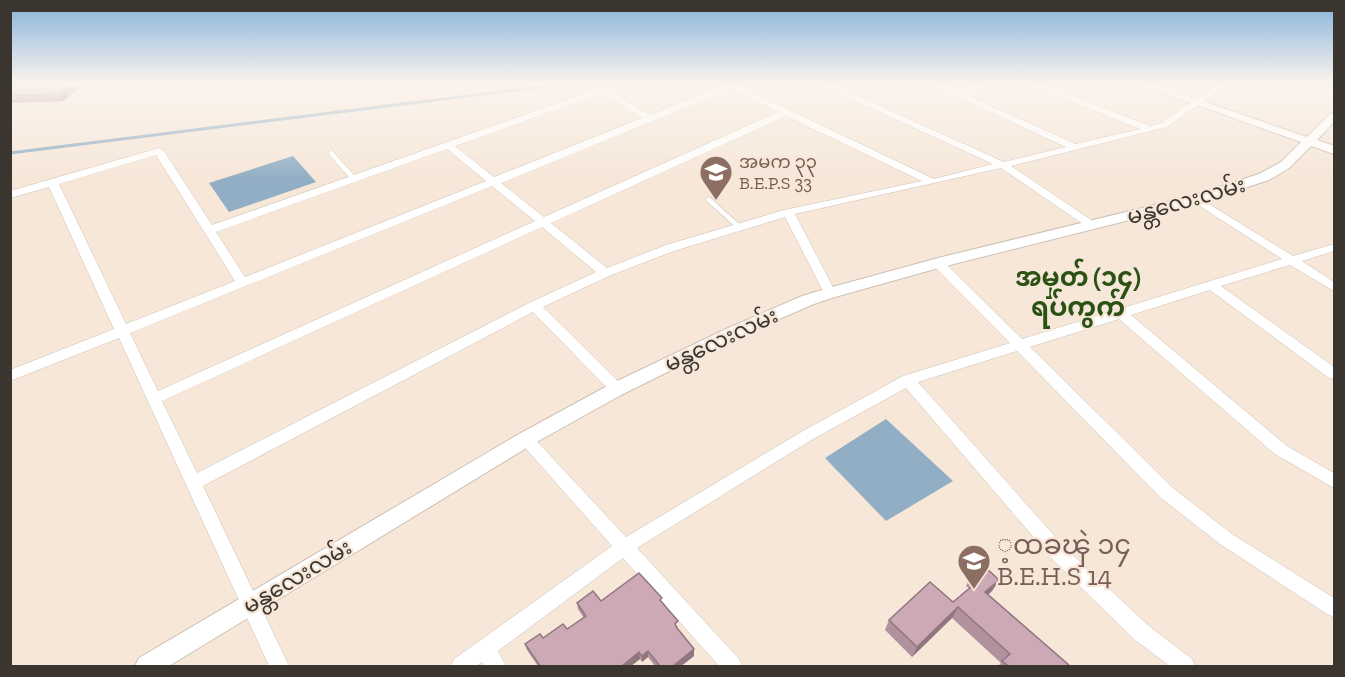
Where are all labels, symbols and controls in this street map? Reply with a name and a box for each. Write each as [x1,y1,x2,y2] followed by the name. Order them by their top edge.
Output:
[739,151,817,194] place label: အမက ၃၃ B.E.P.S 33
[698,154,734,201] school or university icon: အမက ၃၃ B.E.P.S 33
[1123,169,1250,234] street label: မန္တလေးလမ်း
[1015,258,1141,329] district label: အမှတ် (၁၄) ရပ်ကွက်
[659,300,784,381] street label: မန္တလေးလမ်း
[997,529,1131,592] place label: ့ထခၾဲ ၁၄ B.E.H.S 14
[237,532,359,623] street label: မန္တလေးလမ်း
[956,543,992,590] school or university icon: ့ထခၾဲ ၁၄ B.E.H.S 14

